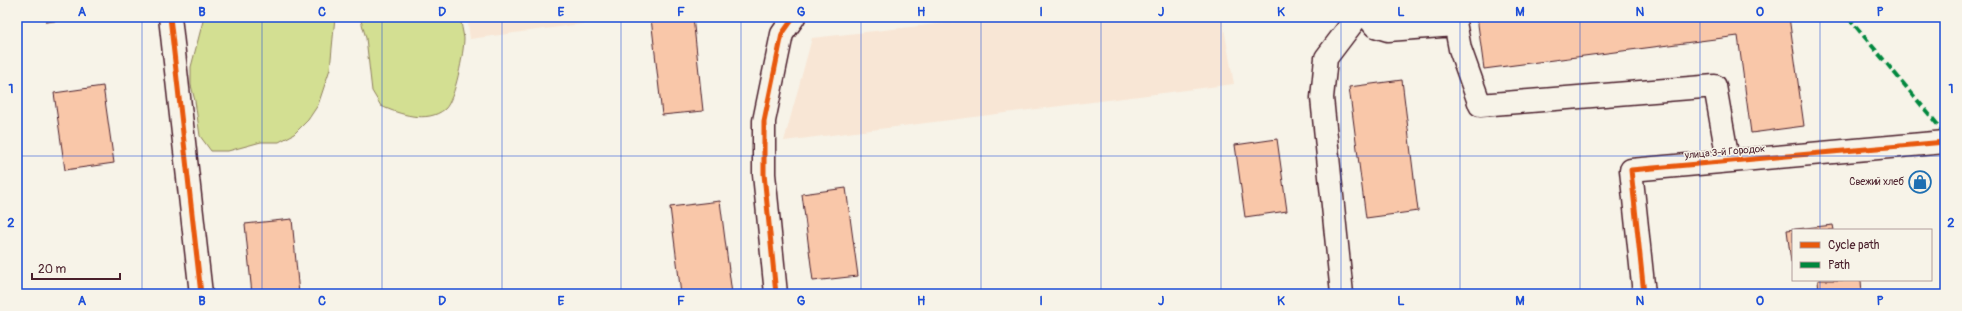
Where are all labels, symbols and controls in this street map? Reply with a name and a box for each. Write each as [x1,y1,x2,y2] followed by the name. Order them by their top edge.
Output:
[78,4,87,20] text: A
[198,4,206,20] text: B
[318,4,326,20] text: C
[438,4,446,20] text: D
[558,4,565,20] text: E
[677,4,685,20] text: F
[797,4,806,20] text: G
[917,4,925,20] text: H
[1039,4,1043,20] text: I
[1158,4,1164,20] text: J
[1277,4,1285,20] text: K
[1397,4,1405,20] text: L
[1515,4,1525,20] text: M
[1636,4,1645,20] text: N
[1756,4,1765,20] text: O
[1876,4,1884,20] text: P
[8,81,14,97] text: 1
[1948,81,1954,97] text: 1
[1683,143,1766,162] street label: улица 3-й Городок
[1907,169,1933,195] shop icon: Свежий хлеб
[1849,176,1904,188] place label: Свежий хлеб
[7,215,15,231] text: 2
[1947,215,1955,231] text: 2
[1792,229,1932,281] legend
[1828,238,1880,253] text: Cycle path
[32,255,120,281] scale bar
[1828,258,1850,273] text: Path
[38,262,67,277] text: 20 m
[78,293,87,309] text: A
[198,293,206,309] text: B
[318,293,326,309] text: C
[438,293,446,309] text: D
[558,293,565,309] text: E
[677,293,685,309] text: F
[797,293,806,309] text: G
[917,293,925,309] text: H
[1039,293,1043,309] text: I
[1158,293,1164,309] text: J
[1277,293,1285,309] text: K
[1397,293,1405,309] text: L
[1515,293,1525,309] text: M
[1636,293,1645,309] text: N
[1756,293,1765,309] text: O
[1876,293,1884,309] text: P

